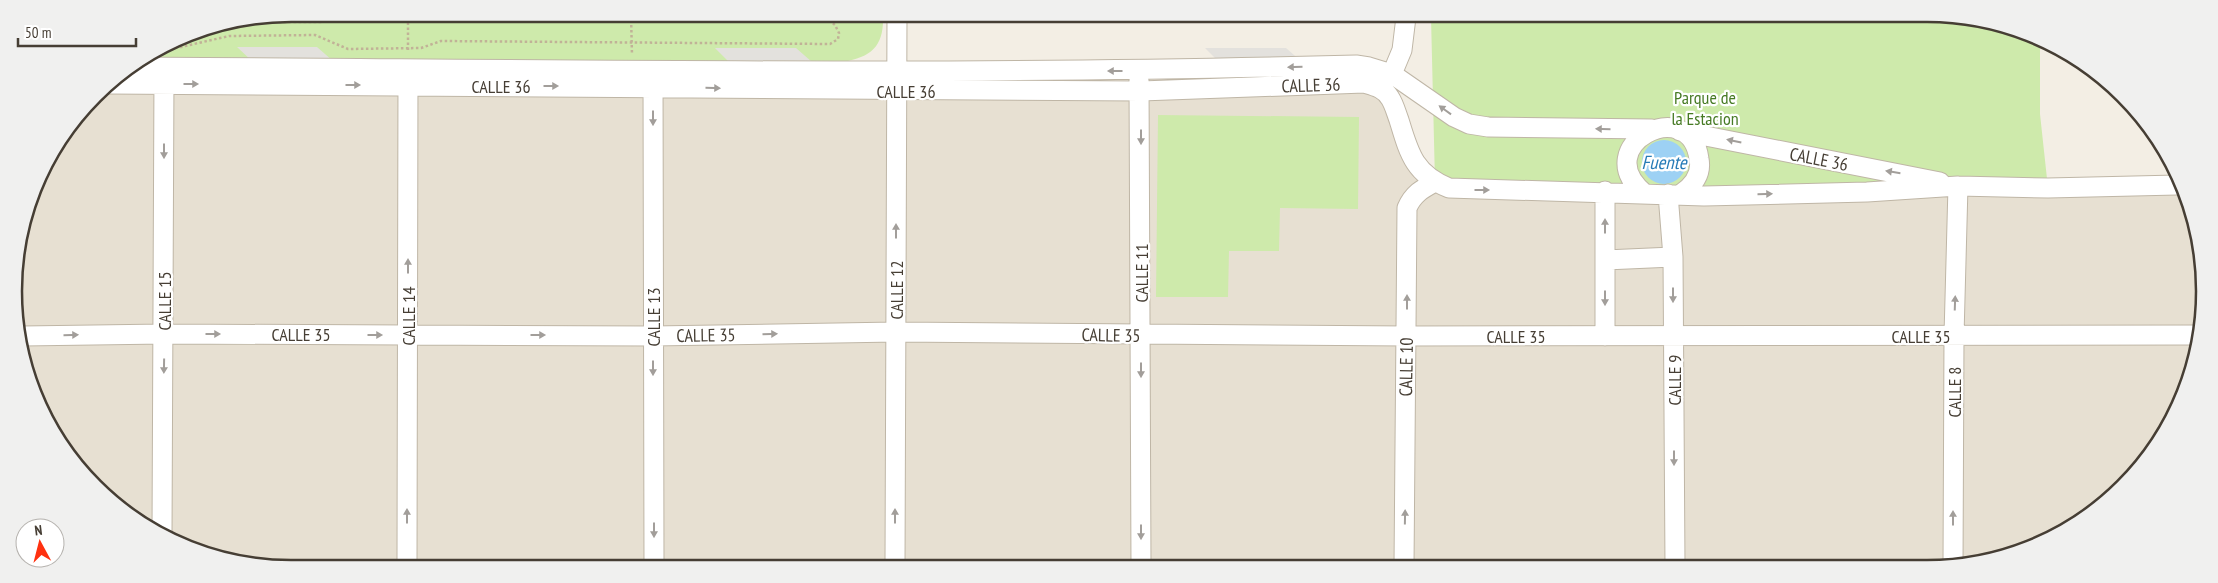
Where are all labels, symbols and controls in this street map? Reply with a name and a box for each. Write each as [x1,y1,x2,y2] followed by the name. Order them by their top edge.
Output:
[18,15,135,47] scale bar
[25,23,51,42] text: 50 m
[1287,63,1303,71] one-way arrow
[1107,67,1123,75] one-way arrow
[1281,72,1341,98] street label: CALLE 36
[472,75,531,98] street label: CALLE 36
[183,80,199,88] one-way arrow
[877,80,936,103] street label: CALLE 36
[345,81,361,89] one-way arrow
[543,82,559,90] one-way arrow
[705,84,721,92] one-way arrow
[1671,86,1739,130] park label: Parque de la Estacion
[1438,105,1452,115] one-way arrow
[649,110,657,126] one-way arrow
[1595,125,1611,133] one-way arrow
[1137,129,1145,145] one-way arrow
[1725,137,1741,145] one-way arrow
[1788,142,1850,176] street label: CALLE 36
[160,143,168,159] one-way arrow
[1641,150,1688,174] water label: Fuente
[1885,168,1901,176] one-way arrow
[1475,186,1491,194] one-way arrow
[1757,190,1773,198] one-way arrow
[1601,217,1609,233] one-way arrow
[892,223,900,239] one-way arrow
[1130,244,1153,303] street label: CALLE 11
[404,257,412,273] one-way arrow
[885,261,908,320] street label: CALLE 12
[153,272,176,331] street label: CALLE 15
[397,287,420,346] street label: CALLE 14
[1669,287,1677,303] one-way arrow
[642,288,665,347] street label: CALLE 13
[1601,290,1609,306] one-way arrow
[1403,294,1411,310] one-way arrow
[1951,295,1959,311] one-way arrow
[272,323,331,346] street label: CALLE 35
[676,323,736,347] street label: CALLE 35
[1081,323,1141,347] street label: CALLE 35
[1487,325,1546,348] street label: CALLE 35
[1892,325,1951,348] street label: CALLE 35
[205,330,221,338] one-way arrow
[762,330,778,338] one-way arrow
[64,331,80,339] one-way arrow
[367,331,383,339] one-way arrow
[530,331,546,339] one-way arrow
[1394,337,1418,397] street label: CALLE 10
[1663,355,1686,405] street label: CALLE 9
[160,358,168,374] one-way arrow
[649,360,657,376] one-way arrow
[1137,362,1145,378] one-way arrow
[1943,367,1966,417] street label: CALLE 8
[1670,450,1678,466] one-way arrow
[403,507,411,523] one-way arrow
[891,508,899,524] one-way arrow
[1401,509,1409,525] one-way arrow
[1949,510,1957,526] one-way arrow
[15,518,65,568] north arrow
[34,521,43,539] text: N
[650,522,658,538] one-way arrow
[1137,524,1145,540] one-way arrow

